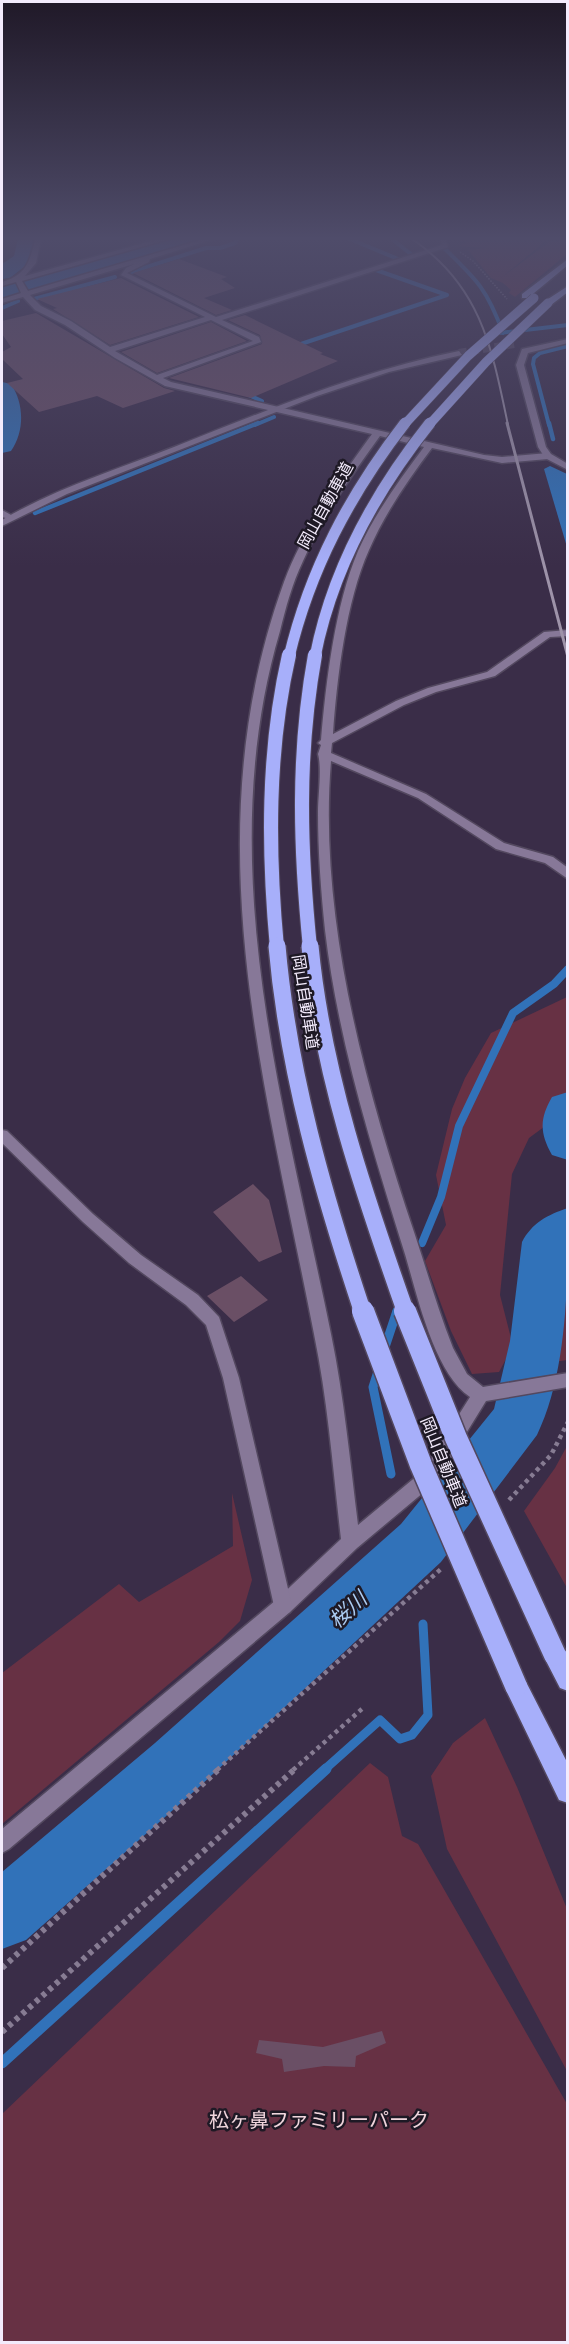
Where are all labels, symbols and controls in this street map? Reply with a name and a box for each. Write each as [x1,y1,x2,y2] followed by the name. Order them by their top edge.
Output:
[293,458,357,552] street label: 岡山自動車道
[289,953,323,1051] street label: 岡山自動車道
[417,1414,471,1510] street label: 岡山自動車道
[323,1584,374,1634] water label: 桜川
[209,2107,429,2133] park label: 松ヶ鼻ファミリーパーク

